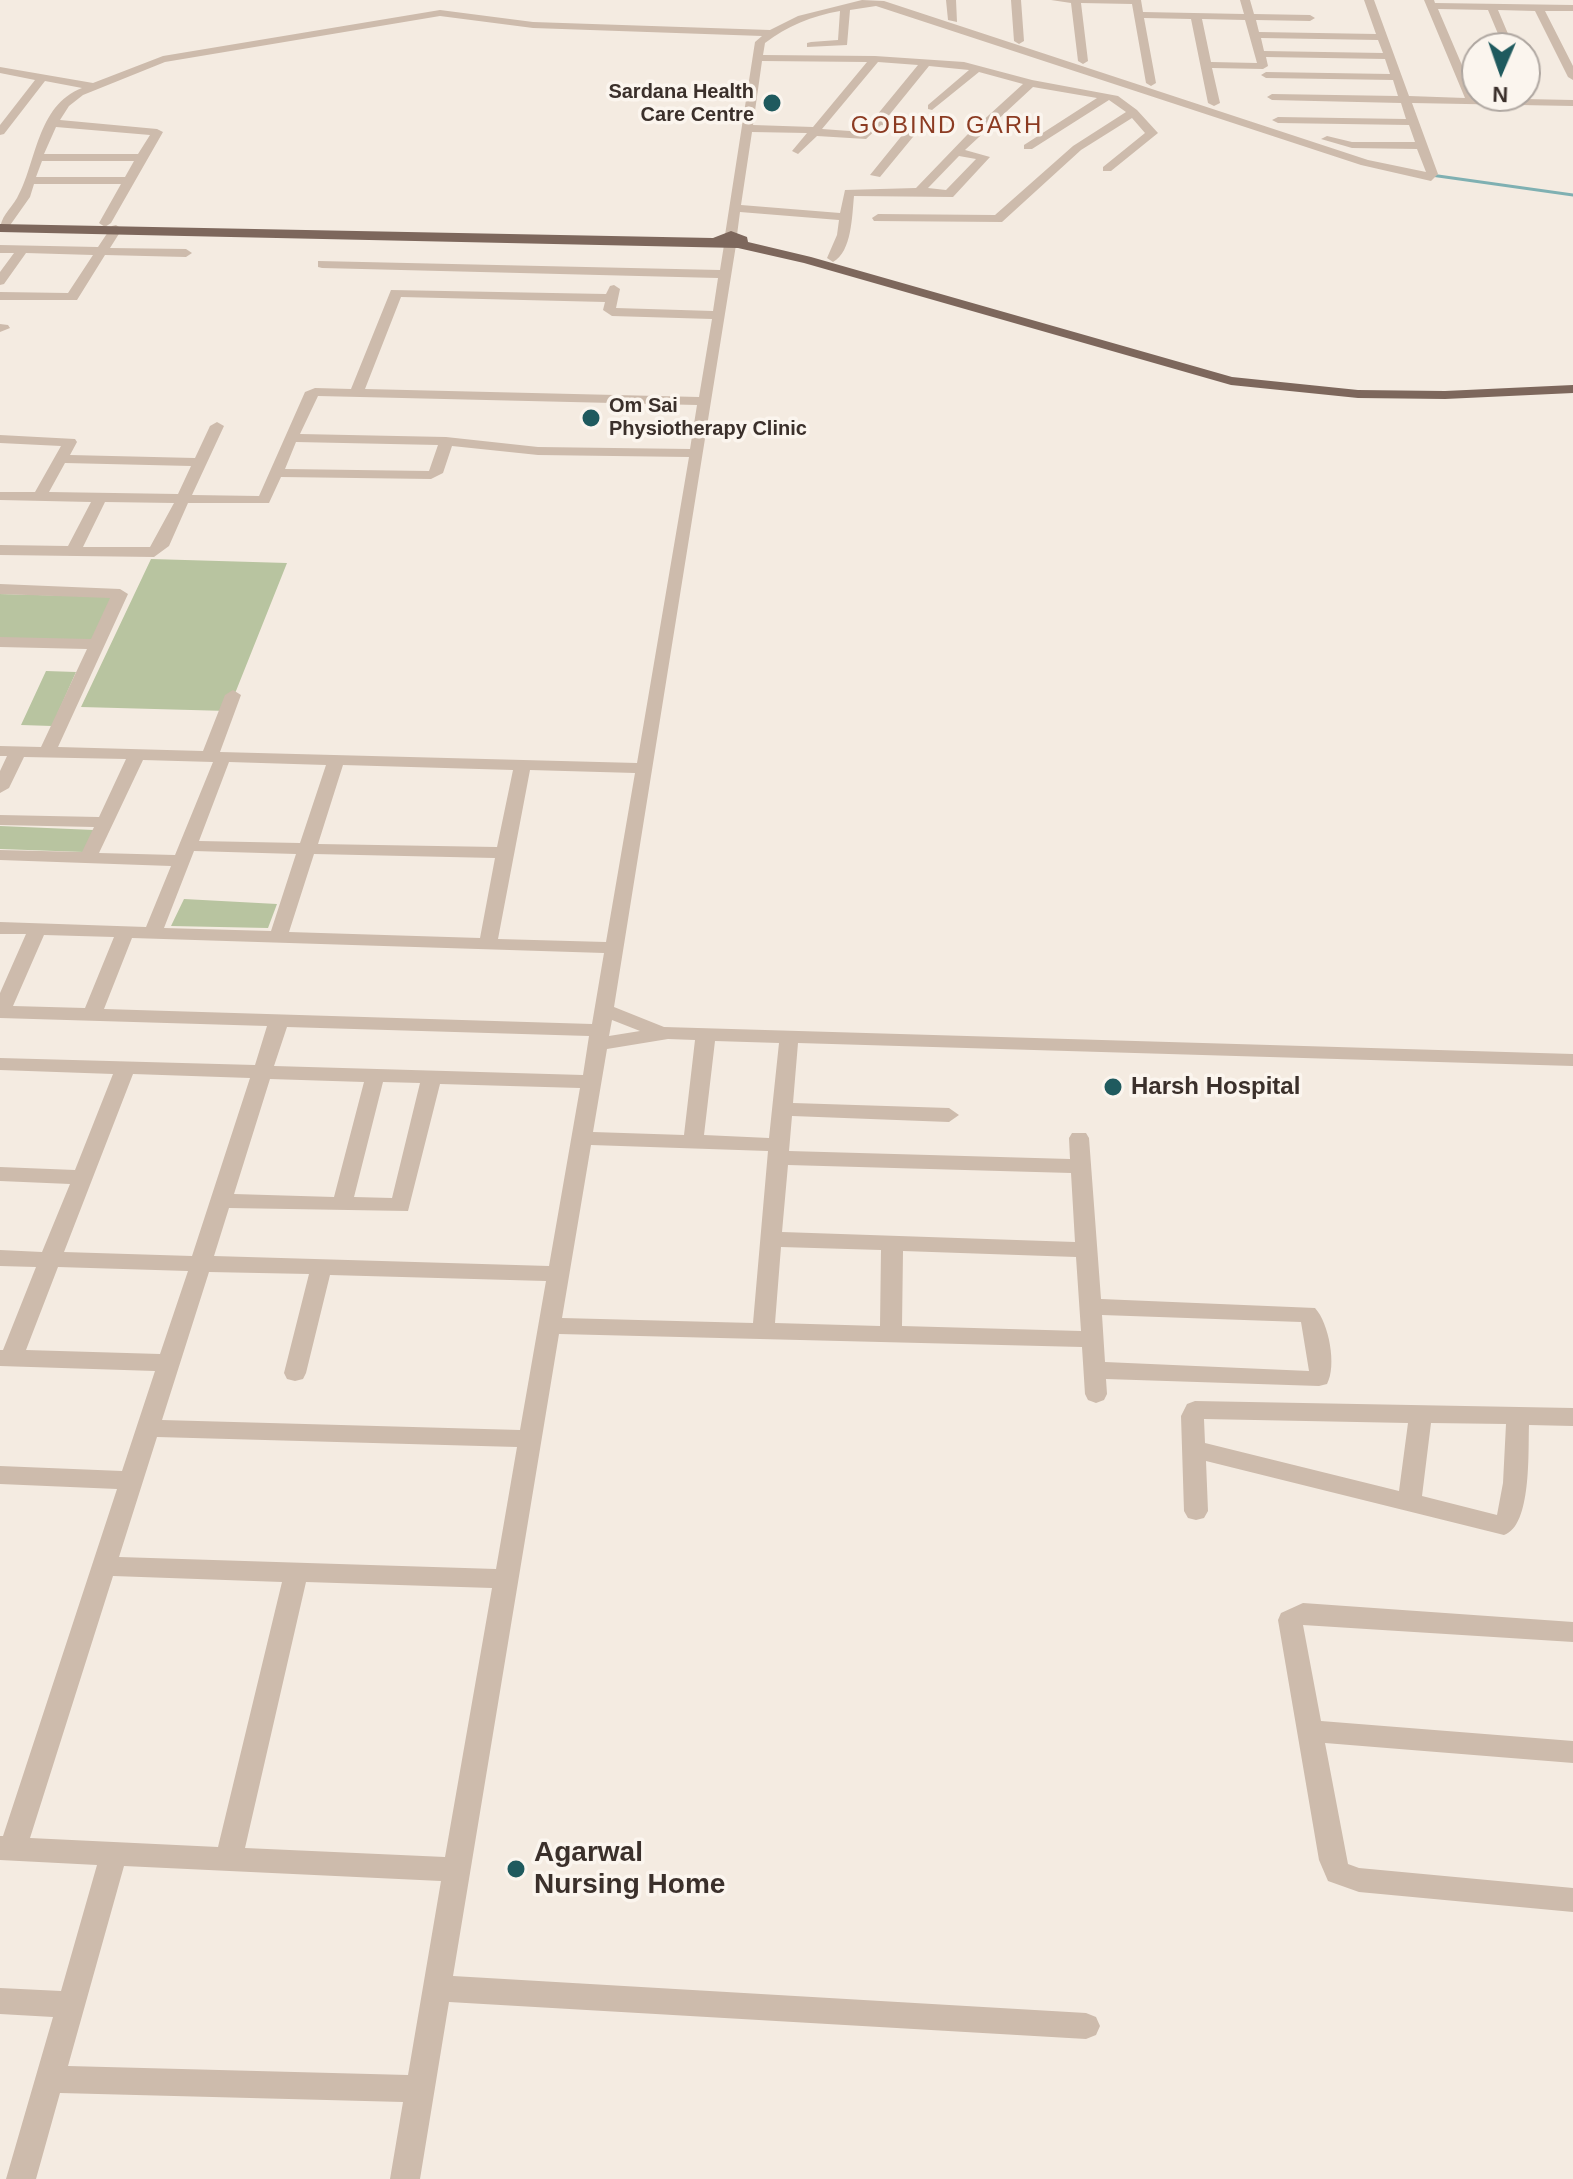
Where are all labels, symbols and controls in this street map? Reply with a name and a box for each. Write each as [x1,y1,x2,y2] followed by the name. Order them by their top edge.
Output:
[1461,32,1541,112] north arrow
[608,80,754,127] place label: Sardana Health Care Centre
[1492,82,1509,107] text: N
[761,92,783,114] marker: Sardana Health Care Centre
[851,112,1043,140] district label: GOBIND GARH
[609,394,807,441] place label: Om Sai Physiotherapy Clinic
[580,407,602,429] marker: Om Sai Physiotherapy Clinic
[1131,1073,1300,1101] place label: Harsh Hospital
[1102,1076,1124,1098] marker: Harsh Hospital
[534,1836,725,1902] place label: Agarwal Nursing Home
[505,1858,527,1880] marker: Agarwal Nursing Home

